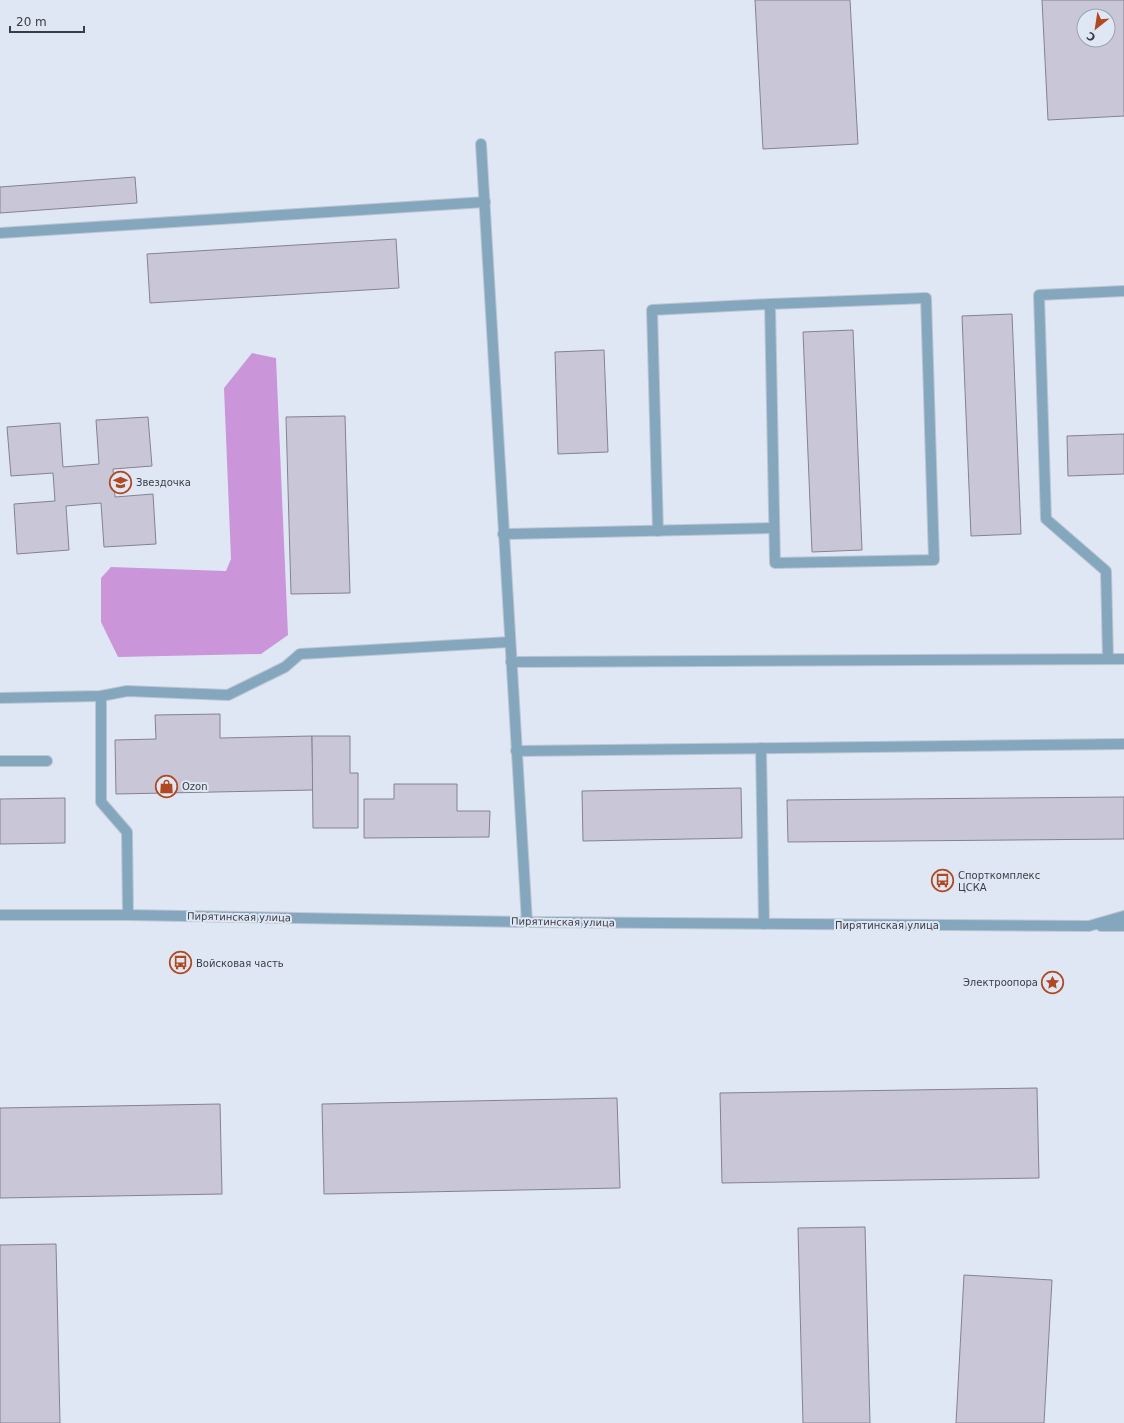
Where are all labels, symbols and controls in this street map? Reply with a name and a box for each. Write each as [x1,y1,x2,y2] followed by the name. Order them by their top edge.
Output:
[10,8,84,34] scale bar
[1076,8,1116,48] north arrow
[16,15,47,29] text: 20 m
[1085,29,1098,44] text: С
[107,469,133,495] school or university icon: Звездочка
[136,477,191,488] place label: Звездочка
[153,773,179,799] shop icon: Ozon
[182,781,208,792] place label: Ozon
[930,868,956,894] bus stop icon: Спорткомплекс ЦСКА
[958,870,1040,893] place label: Спорткомплекс ЦСКА
[187,911,291,923] street label: Пирятинская улица
[511,916,615,928] street label: Пирятинская улица
[835,920,939,931] street label: Пирятинская улица
[167,950,193,976] bus stop icon: Войсковая часть
[196,958,284,969] place label: Войсковая часть
[1040,969,1066,995] place icon: Электроопора
[963,977,1038,988] place label: Электроопора

